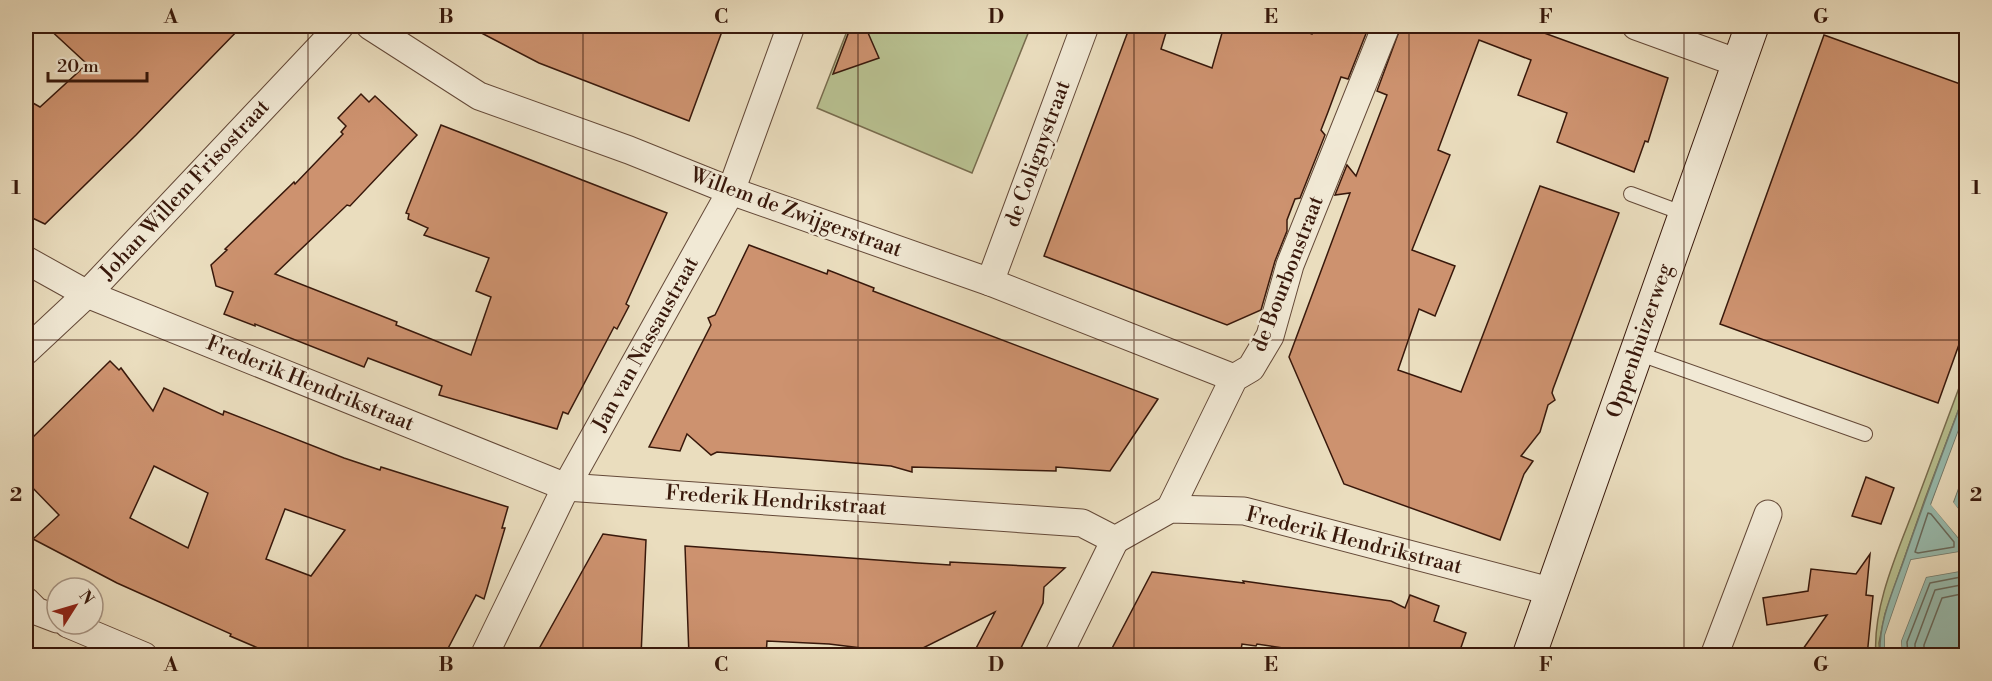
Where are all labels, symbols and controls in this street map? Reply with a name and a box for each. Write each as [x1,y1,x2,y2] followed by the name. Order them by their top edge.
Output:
[163,5,179,30] text: A
[438,5,454,30] text: B
[714,5,728,30] text: C
[988,5,1004,30] text: D
[1264,5,1278,30] text: E
[1539,5,1553,30] text: F
[1813,5,1829,30] text: G
[48,45,147,83] scale bar
[57,55,99,78] text: 20 m
[999,77,1077,231] street label: de Colignystraat
[94,94,276,286] street label: Johan Willem Frisostraat
[685,162,906,264] street label: Willem de Zwijgerstraat
[11,176,21,201] text: 1
[1971,176,1981,201] text: 1
[1246,192,1330,356] street label: de Bourbonstraat
[587,252,705,437] street label: Jan van Nassaustraat
[1601,260,1679,422] street label: Oppenhuizerweg
[202,330,418,438] street label: Frederik Hendrikstraat
[664,480,888,522] street label: Frederik Hendrikstraat
[10,483,22,508] text: 2
[1970,483,1982,508] text: 2
[1243,502,1465,581] street label: Frederik Hendrikstraat
[45,576,105,636] north arrow
[74,587,98,609] text: N
[163,653,179,678] text: A
[438,653,454,678] text: B
[714,653,728,678] text: C
[988,653,1004,678] text: D
[1264,653,1278,678] text: E
[1539,653,1553,678] text: F
[1813,653,1829,678] text: G

